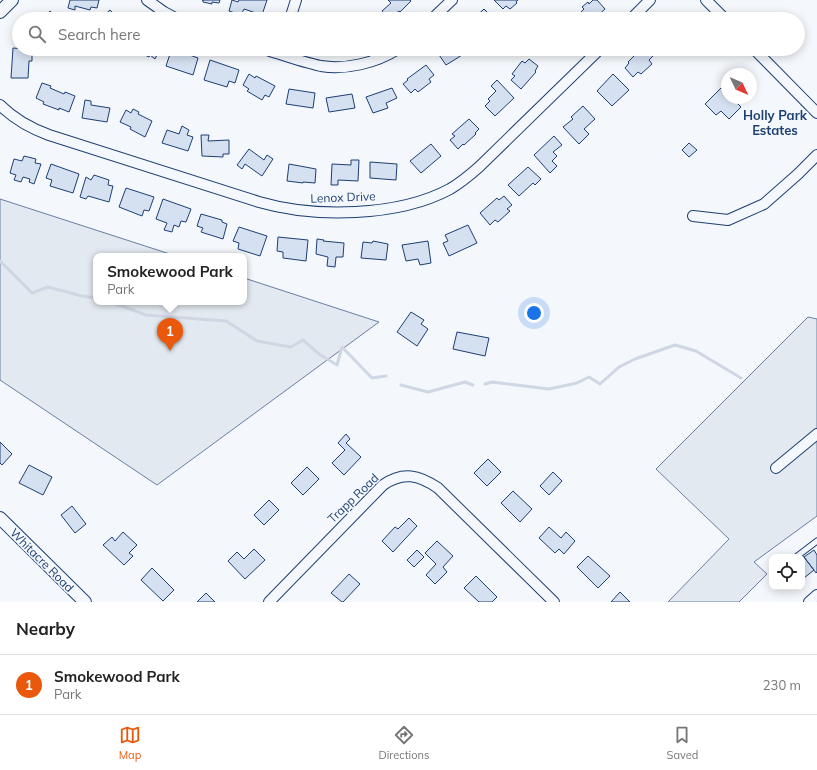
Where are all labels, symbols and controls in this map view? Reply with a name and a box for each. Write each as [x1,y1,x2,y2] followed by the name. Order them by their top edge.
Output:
[12,12,805,56] search box
[26,23,48,45] icon: search
[58,25,140,44] text: Search here
[721,68,757,104] north arrow
[743,107,808,138] district label: Holly Park Estates
[310,188,376,206] street label: Lenox Drive
[93,253,247,305] popup
[107,262,233,281] text: Smokewood Park
[107,281,135,297] text: Park
[524,303,544,323] your location
[157,318,183,351] pin: 1
[324,470,382,526] street label: Trapp Road
[7,525,77,595] street label: Whitacre Road
[769,554,805,590] map controls
[769,554,805,590] button: locate
[16,618,75,639] text: Nearby
[54,667,180,686] text: Smokewood Park
[25,677,33,693] text: 1
[763,677,801,693] text: 230 m
[54,686,81,702] text: Park
[119,724,141,762] tab: Map
[379,724,429,762] tab: Directions
[667,724,698,762] tab: Saved

